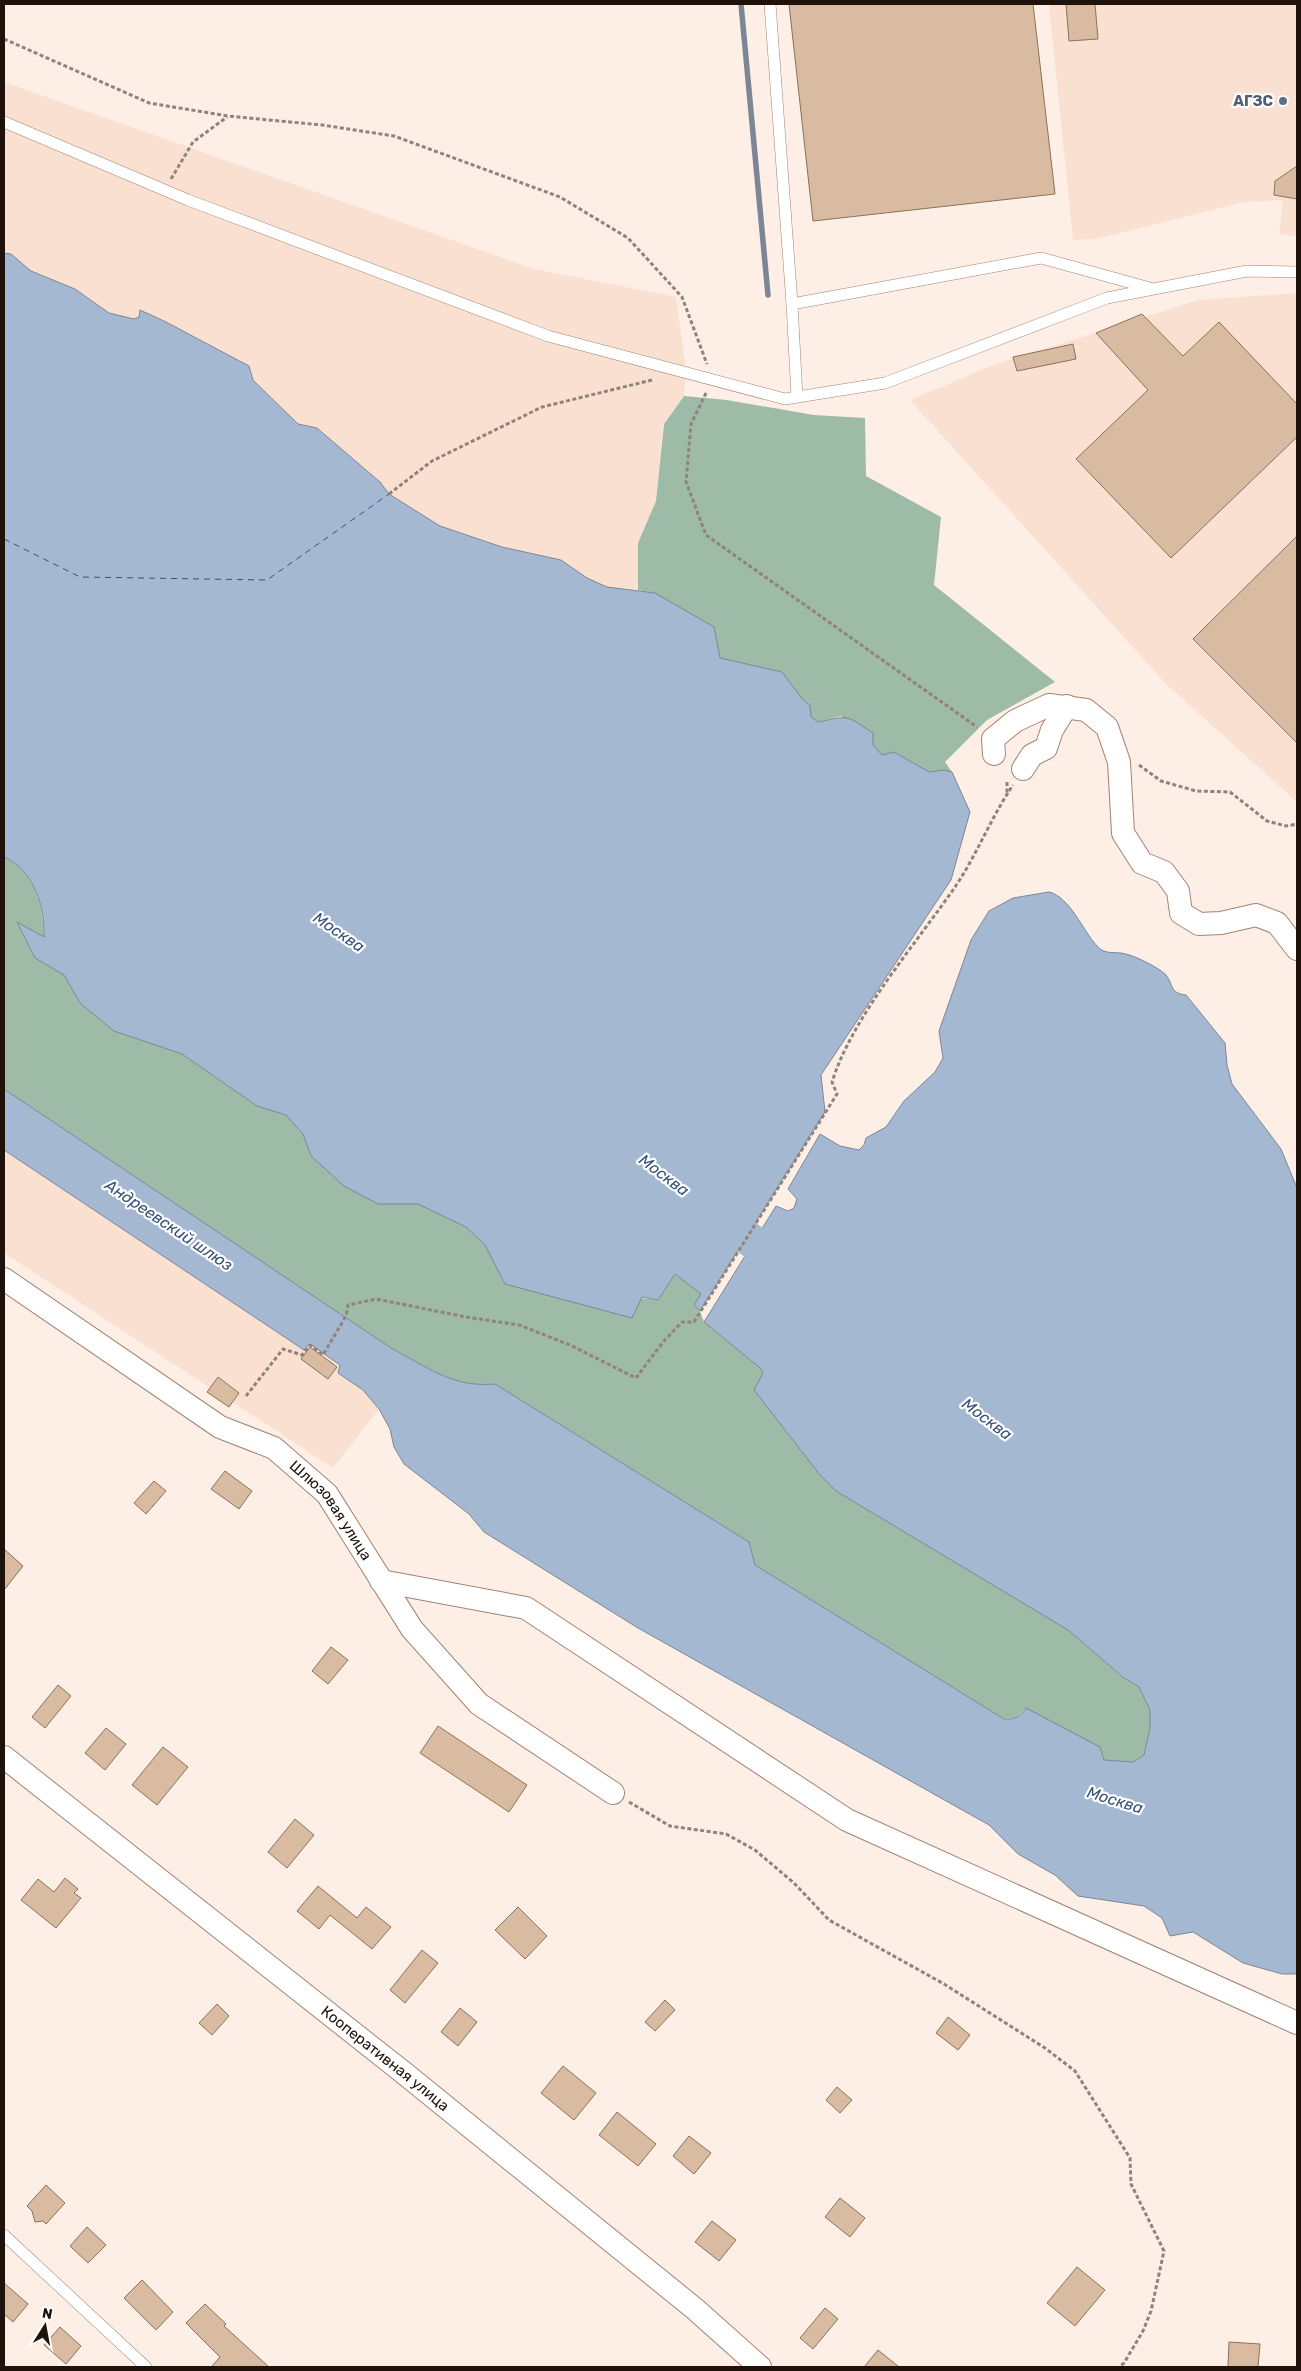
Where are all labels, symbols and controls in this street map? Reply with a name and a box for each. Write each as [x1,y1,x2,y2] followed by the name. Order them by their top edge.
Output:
[1233,92,1273,110] place label: АГЗС
[1277,95,1289,107] marker: АГЗС
[310,908,368,956] water label: Москва
[635,1150,693,1200] water label: Москва
[101,1175,236,1275] water label: Андреевский шлюз
[958,1394,1016,1444] water label: Москва
[286,1457,375,1564] street label: Шлюзовая улица
[1085,1783,1145,1817] water label: Москва
[318,2002,453,2115] street label: Кооперативная улица
[20,2301,70,2351] north arrow
[41,2304,54,2323] text: N

